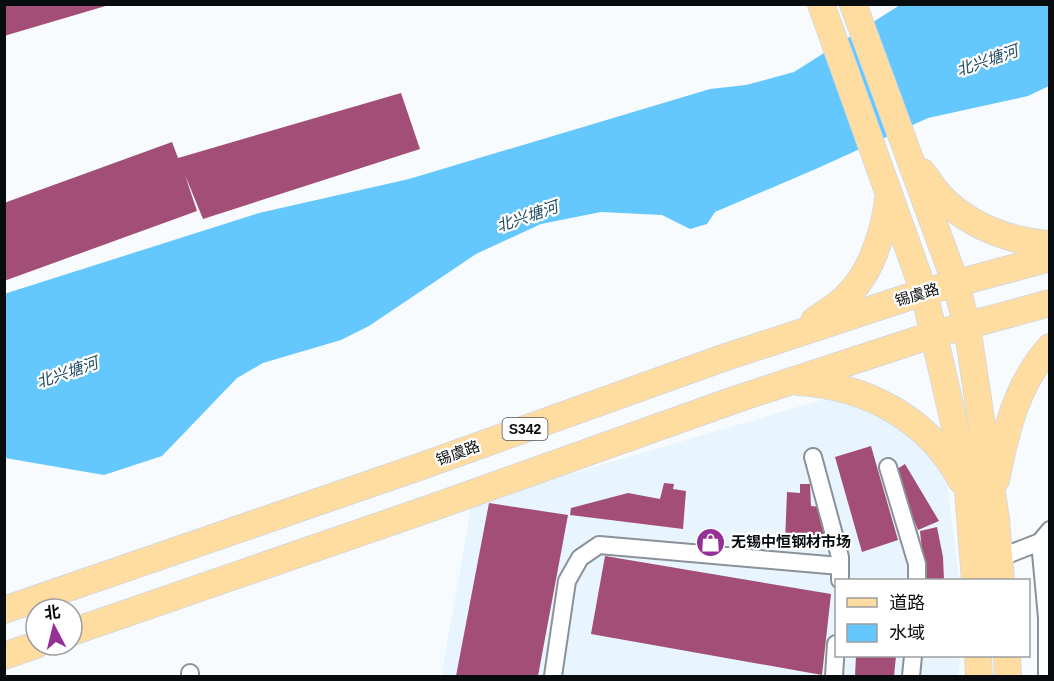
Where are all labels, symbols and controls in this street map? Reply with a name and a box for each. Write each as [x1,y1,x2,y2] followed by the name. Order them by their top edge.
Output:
[954,41,1023,79] water label: 北兴塘河
[494,197,563,235] water label: 北兴塘河
[893,280,941,309] street label: 锡虞路
[34,353,103,391] water label: 北兴塘河
[502,418,548,440] road number: S342
[434,437,482,468] street label: 锡虞路
[694,526,726,558] shop icon: 无锡中恒钢材市场
[731,533,851,550] place label: 无锡中恒钢材市场
[835,579,1030,657] legend
[889,593,925,613] text: 道路
[24,597,84,657] north arrow
[43,603,61,622] text: 北
[889,623,925,643] text: 水域

